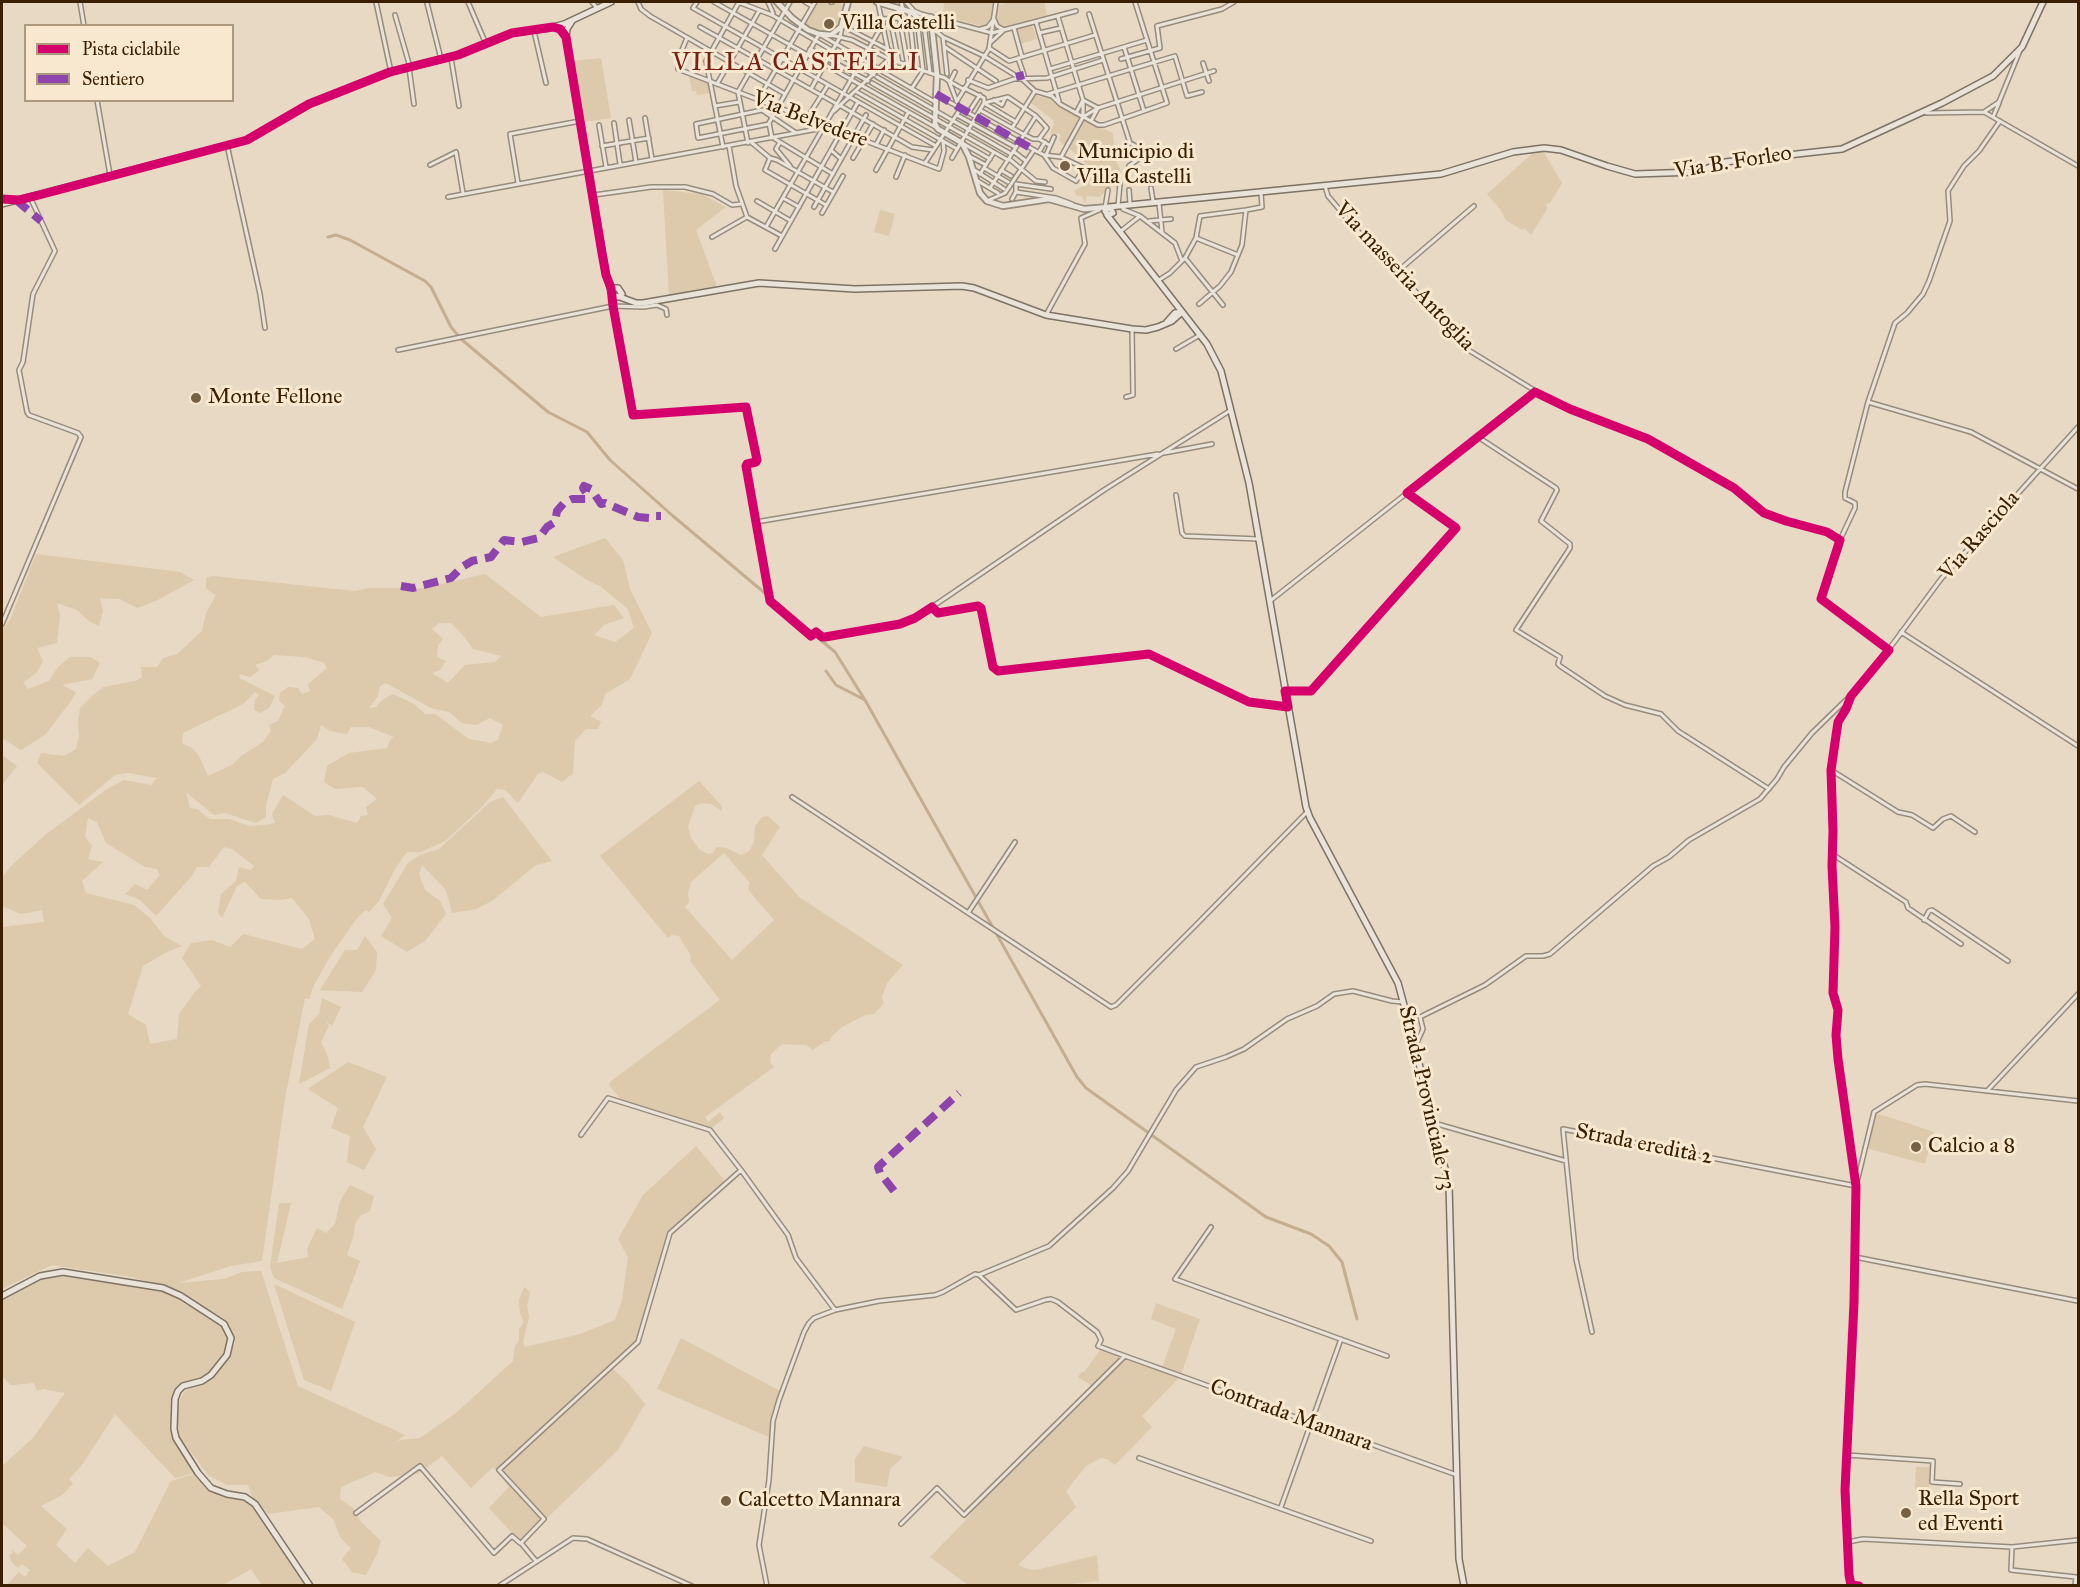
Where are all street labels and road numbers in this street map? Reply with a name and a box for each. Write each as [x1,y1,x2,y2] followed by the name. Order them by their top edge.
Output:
[748,86,872,154] street label: Via Belvedere
[1672,141,1794,185] street label: Via B. Forleo
[1328,197,1480,357] street label: Via masseria Antoglia
[1934,486,2026,586] street label: Via Rasciola
[1392,1003,1460,1193] street label: Strada Provinciale 73
[1573,1119,1715,1171] street label: Strada eredità 2
[1206,1374,1376,1458] street label: Contrada Mannara

